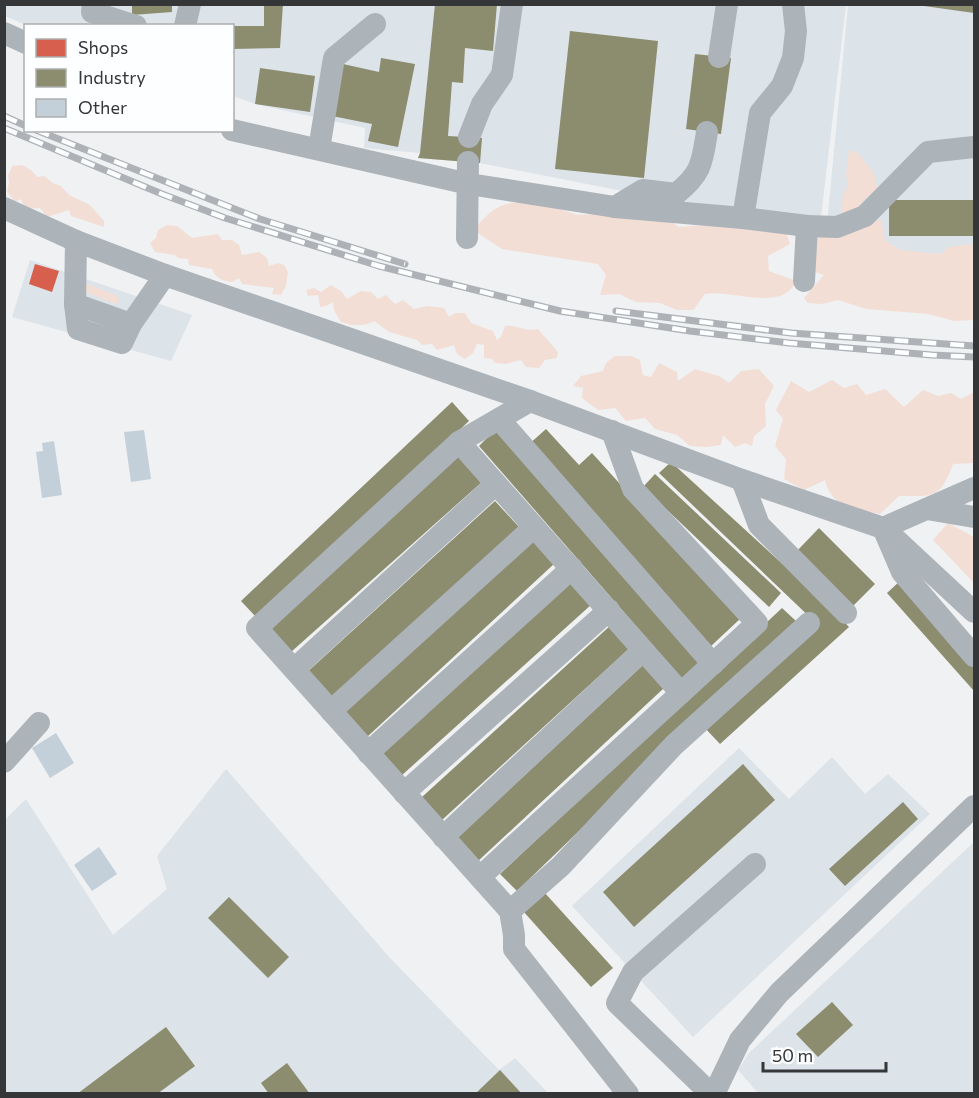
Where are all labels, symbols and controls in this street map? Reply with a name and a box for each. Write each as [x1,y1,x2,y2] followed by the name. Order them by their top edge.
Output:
[24,24,234,132] legend
[78,36,128,58] text: Shops
[78,66,146,88] text: Industry
[78,96,127,118] text: Other
[763,1035,886,1073] scale bar
[772,1044,813,1066] text: 50 m

